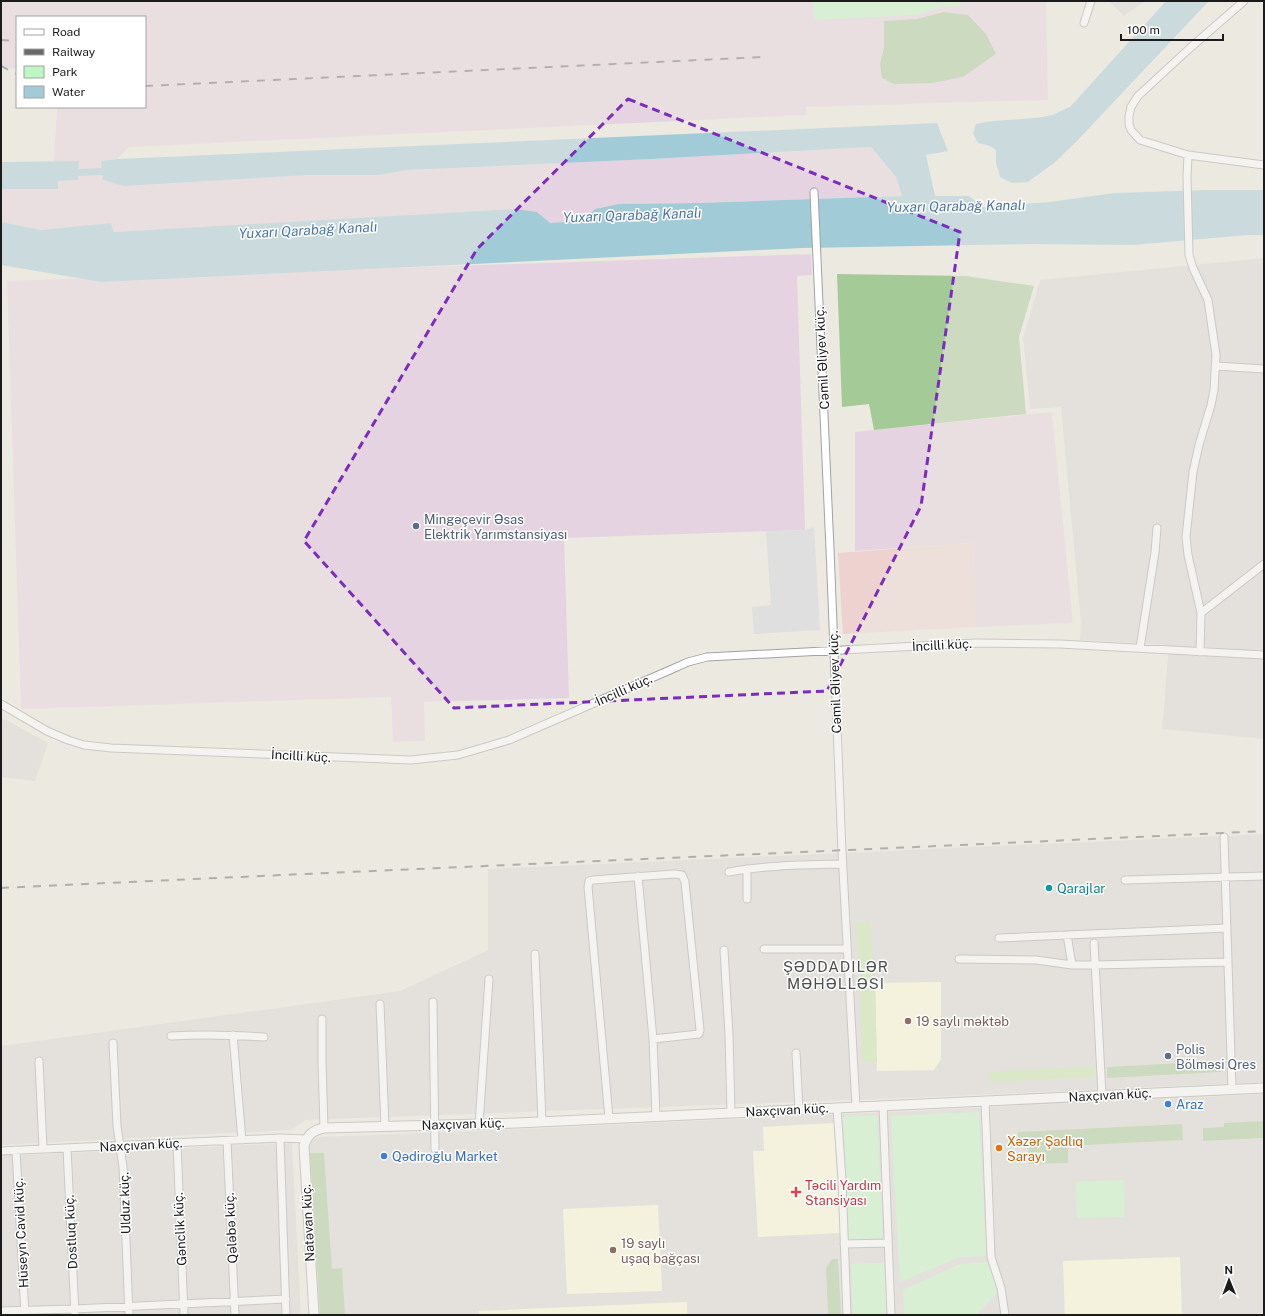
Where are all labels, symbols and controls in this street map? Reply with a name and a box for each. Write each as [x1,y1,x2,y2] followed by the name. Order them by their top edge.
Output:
[16,16,146,108] legend
[1121,16,1223,42] scale bar
[1127,23,1160,37] text: 100 m
[52,25,80,39] text: Road
[52,45,96,59] text: Railway
[52,65,78,79] text: Park
[52,85,86,99] text: Water
[887,197,1025,215] water label: Yuxarı Qarabağ Kanalı
[563,205,701,225] water label: Yuxarı Qarabağ Kanalı
[238,218,378,242] water label: Yuxarı Qarabağ Kanalı
[812,306,832,410] street label: Cəmil Əliyev küç.
[424,512,567,542] place label: Mingəçevir Əsas Elektrik Yarımstansiyası
[411,521,421,531] marker: Mingəçevir Əsas Elektrik Yarımstansiyası
[826,630,844,734] street label: Cəmil Əliyev küç.
[912,636,972,654] street label: İncilli küç.
[593,671,655,709] street label: İncilli küç.
[271,747,331,765] street label: İncilli küç.
[1057,881,1105,896] place label: Qarajlar
[1044,883,1054,893] marker: Qarajlar
[783,958,889,992] district label: ŞƏDDADILƏR MƏHƏLLƏSI
[916,1014,1009,1029] place label: 19 saylı məktəb
[903,1016,913,1026] marker: 19 saylı məktəb
[1176,1042,1256,1072] place label: Polis Bölməsi Qres
[1163,1051,1173,1061] marker: Polis Bölməsi Qres
[1068,1085,1152,1105] street label: Naxçıvan küç.
[1176,1097,1204,1112] place label: Araz
[1163,1099,1173,1109] marker: Araz
[745,1100,829,1120] street label: Naxçıvan küç.
[421,1115,505,1133] street label: Naxçıvan küç.
[1007,1134,1083,1164] place label: Xəzər Şadlıq Sarayı
[99,1135,183,1155] street label: Naxçıvan küç.
[994,1143,1004,1153] marker: Xəzər Şadlıq Sarayı
[392,1149,498,1164] place label: Qədiroğlu Market
[379,1151,389,1161] marker: Qədiroğlu Market
[116,1172,134,1234] street label: Ulduz küç.
[11,1178,31,1288] street label: Hüseyn Cavid küç.
[805,1178,881,1208] place label: Təcili Yardım Stansiyası
[298,1184,318,1262] street label: Natəvan küç.
[790,1186,802,1198] marker: Təcili Yardım Stansiyası
[171,1192,189,1266] street label: Gənclik küç.
[222,1192,240,1264] street label: Qələbə küç.
[62,1194,80,1270] street label: Dostluq küç.
[621,1236,700,1266] place label: 19 saylı uşaq bağçası
[608,1245,618,1255] marker: 19 saylı uşaq bağçası
[1209,1260,1249,1300] north arrow
[1224,1264,1233,1276] text: N

